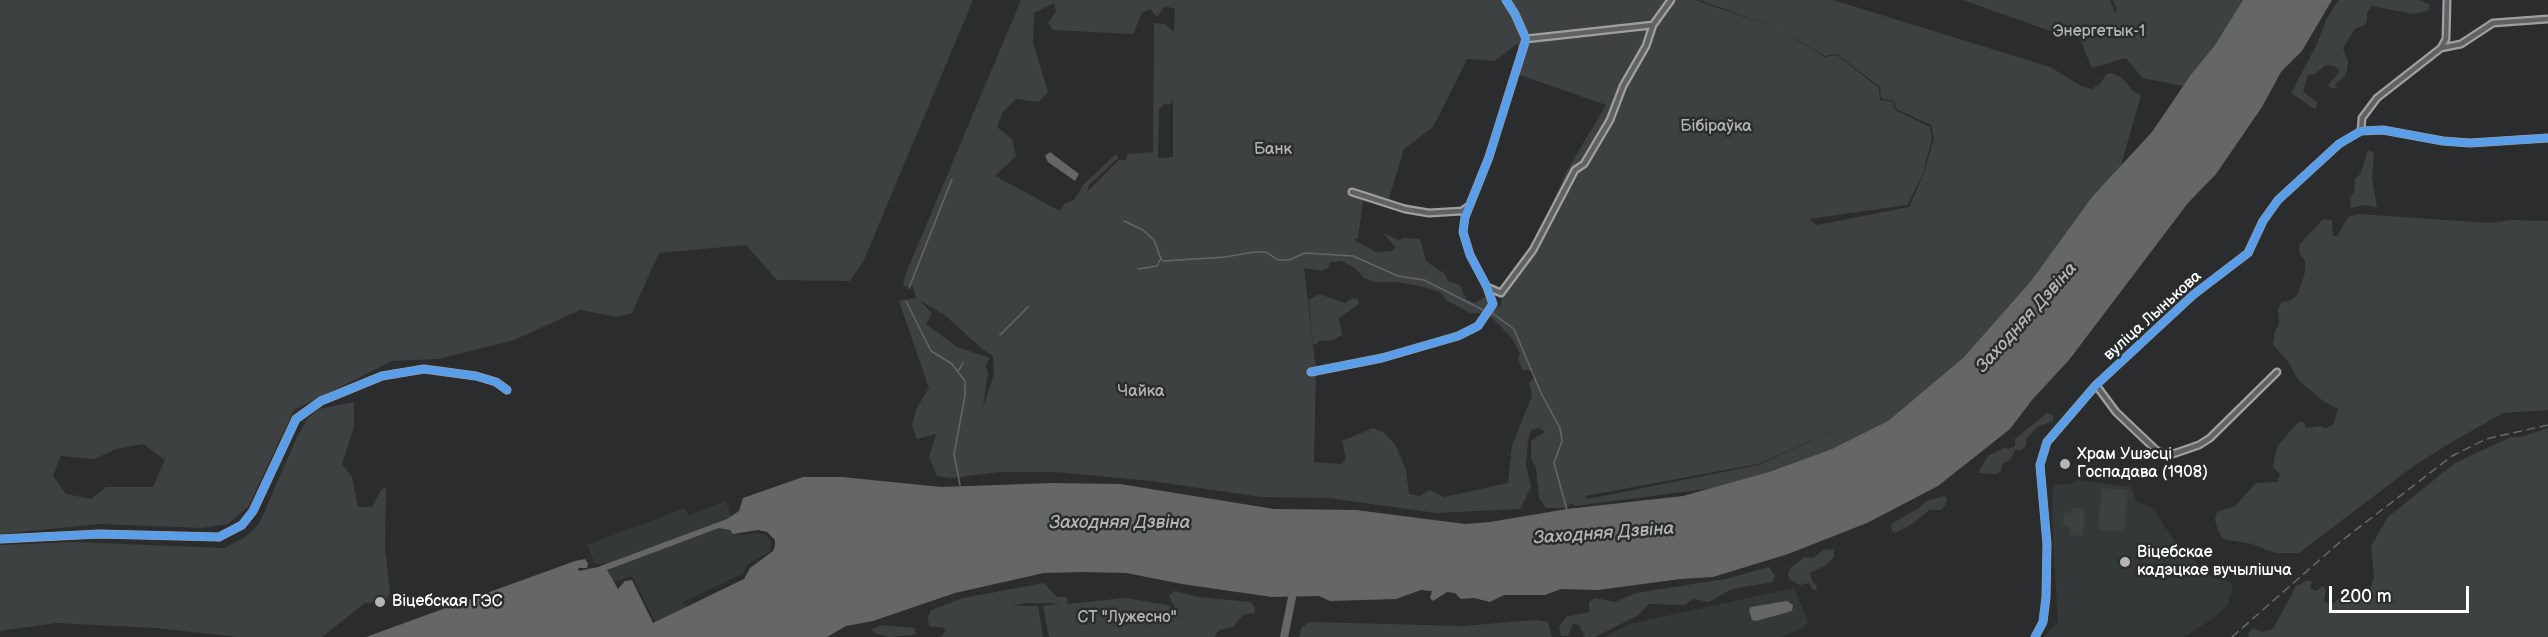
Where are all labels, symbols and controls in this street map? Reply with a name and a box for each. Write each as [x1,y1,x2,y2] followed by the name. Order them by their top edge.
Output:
[2053,22,2145,42] park label: Энергетык-1
[1680,117,1752,137] park label: Бібіраўка
[1254,140,1292,160] park label: Банк
[1972,258,2082,378] water label: Заходняя Дзвіна
[2100,267,2206,365] street label: вуліца Лынькова
[1118,382,1164,402] park label: Чайка
[2077,445,2208,483] place label: Храм Ушэсці Госпадава (1908)
[2058,457,2072,471] marker: Храм Ушэсці Госпадава (1908)
[1050,512,1190,534] water label: Заходняя Дзвіна
[1533,518,1675,550] water label: Заходняя Дзвіна
[2137,543,2292,581] place label: Віцебскае кадэцкае вучылішча
[2118,555,2132,569] marker: Віцебскае кадэцкае вучылішча
[2332,574,2472,612] scale bar
[2340,586,2392,607] text: 200 m
[392,592,502,612] place label: Віцебская ГЭС
[373,595,387,609] marker: Віцебская ГЭС
[1077,608,1177,628] park label: СТ "Лужесно"

